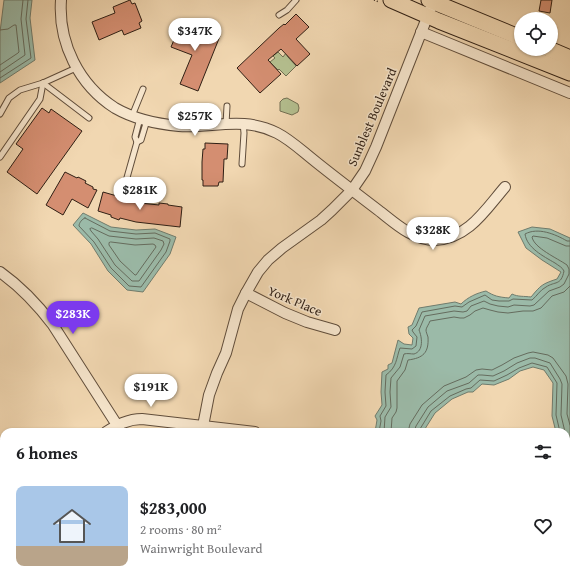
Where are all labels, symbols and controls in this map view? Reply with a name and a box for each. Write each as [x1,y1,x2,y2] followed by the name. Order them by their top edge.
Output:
[514,12,558,56] map controls
[514,12,558,56] button: locate
[167,18,223,52] pin: $347K
[177,21,213,40] text: $347K
[343,65,401,169] street label: Sunblest Boulevard
[167,103,223,137] pin: $257K
[177,106,213,125] text: $257K
[112,177,168,211] pin: $281K
[122,180,158,199] text: $281K
[405,217,461,251] pin: $328K
[415,220,451,239] text: $328K
[265,281,325,321] street label: York Place
[45,301,101,335] pin: $283K
[55,304,91,323] text: $283K
[123,374,179,408] pin: $191K
[133,377,169,396] text: $191K
[16,440,78,465] text: 6 homes
[532,441,554,463] icon: filters
[140,495,206,520] text: $283,000
[48,502,96,550] icon: home
[532,515,554,537] icon: heart
[140,520,222,539] text: 2 rooms · 80 m²
[140,539,262,558] text: Wainwright Boulevard

